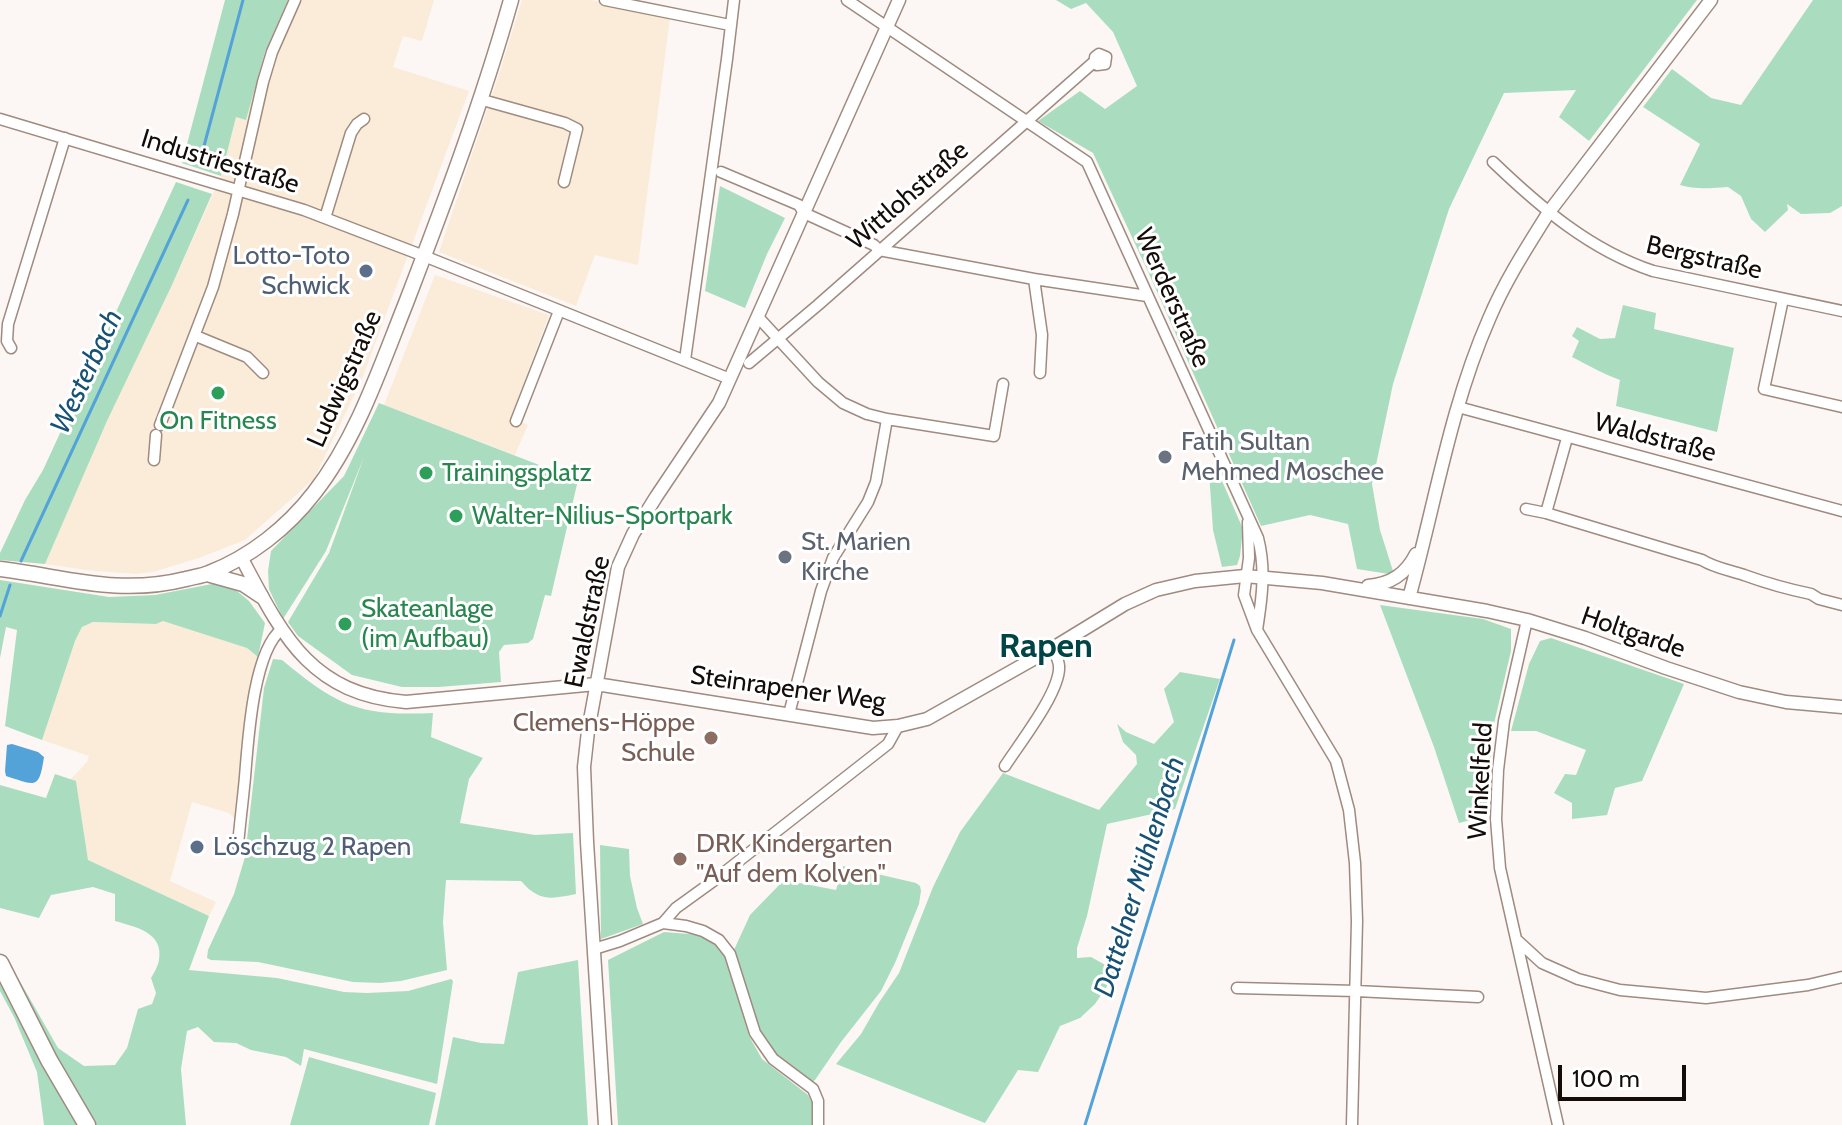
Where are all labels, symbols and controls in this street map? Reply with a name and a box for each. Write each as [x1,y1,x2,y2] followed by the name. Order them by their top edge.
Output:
[137,123,303,201] street label: Industriestraße
[841,135,975,257] street label: Wittlohstraße
[1127,224,1217,372] street label: Werderstraße
[1643,230,1765,286] street label: Bergstraße
[233,240,350,302] place label: Lotto-Toto Schwick
[357,262,375,280] marker: Lotto-Toto Schwick
[44,305,130,439] water label: Westerbach
[301,306,389,452] street label: Ludwigstraße
[209,384,227,402] marker: On Fitness
[159,405,277,437] place label: On Fitness
[1591,407,1719,469] street label: Waldstraße
[1181,426,1384,488] place label: Fatih Sultan Mehmed Moschee
[1156,448,1174,466] marker: Fatih Sultan Mehmed Moschee
[442,457,592,489] place label: Trainingsplatz
[417,464,435,482] marker: Trainingsplatz
[472,500,733,532] place label: Walter-Nilius-Sportpark
[447,507,465,525] marker: Walter-Nilius-Sportpark
[801,526,911,588] place label: St. Marien Kirche
[776,548,794,566] marker: St. Marien Kirche
[559,553,617,691] street label: Ewaldstraße
[361,593,494,654] place label: Skateanlage (im Aufbau)
[1577,601,1689,665] street label: Holtgarde
[336,615,354,633] marker: Skateanlage (im Aufbau)
[999,627,1093,667] district label: Rapen
[688,660,888,718] street label: Steinrapener Weg
[513,707,695,768] place label: Clemens-Höppe Schule
[1462,722,1500,840] street label: Winkelfeld
[702,729,720,747] marker: Clemens-Höppe Schule
[1088,753,1192,1001] water label: Dattelner Mühlenbach
[696,828,892,890] place label: DRK Kindergarten "Auf dem Kolven"
[213,831,411,863] place label: Löschzug 2 Rapen
[188,838,206,856] marker: Löschzug 2 Rapen
[671,850,689,868] marker: DRK Kindergarten "Auf dem Kolven"
[1562,1049,1690,1099] scale bar
[1572,1064,1640,1093] text: 100 m

